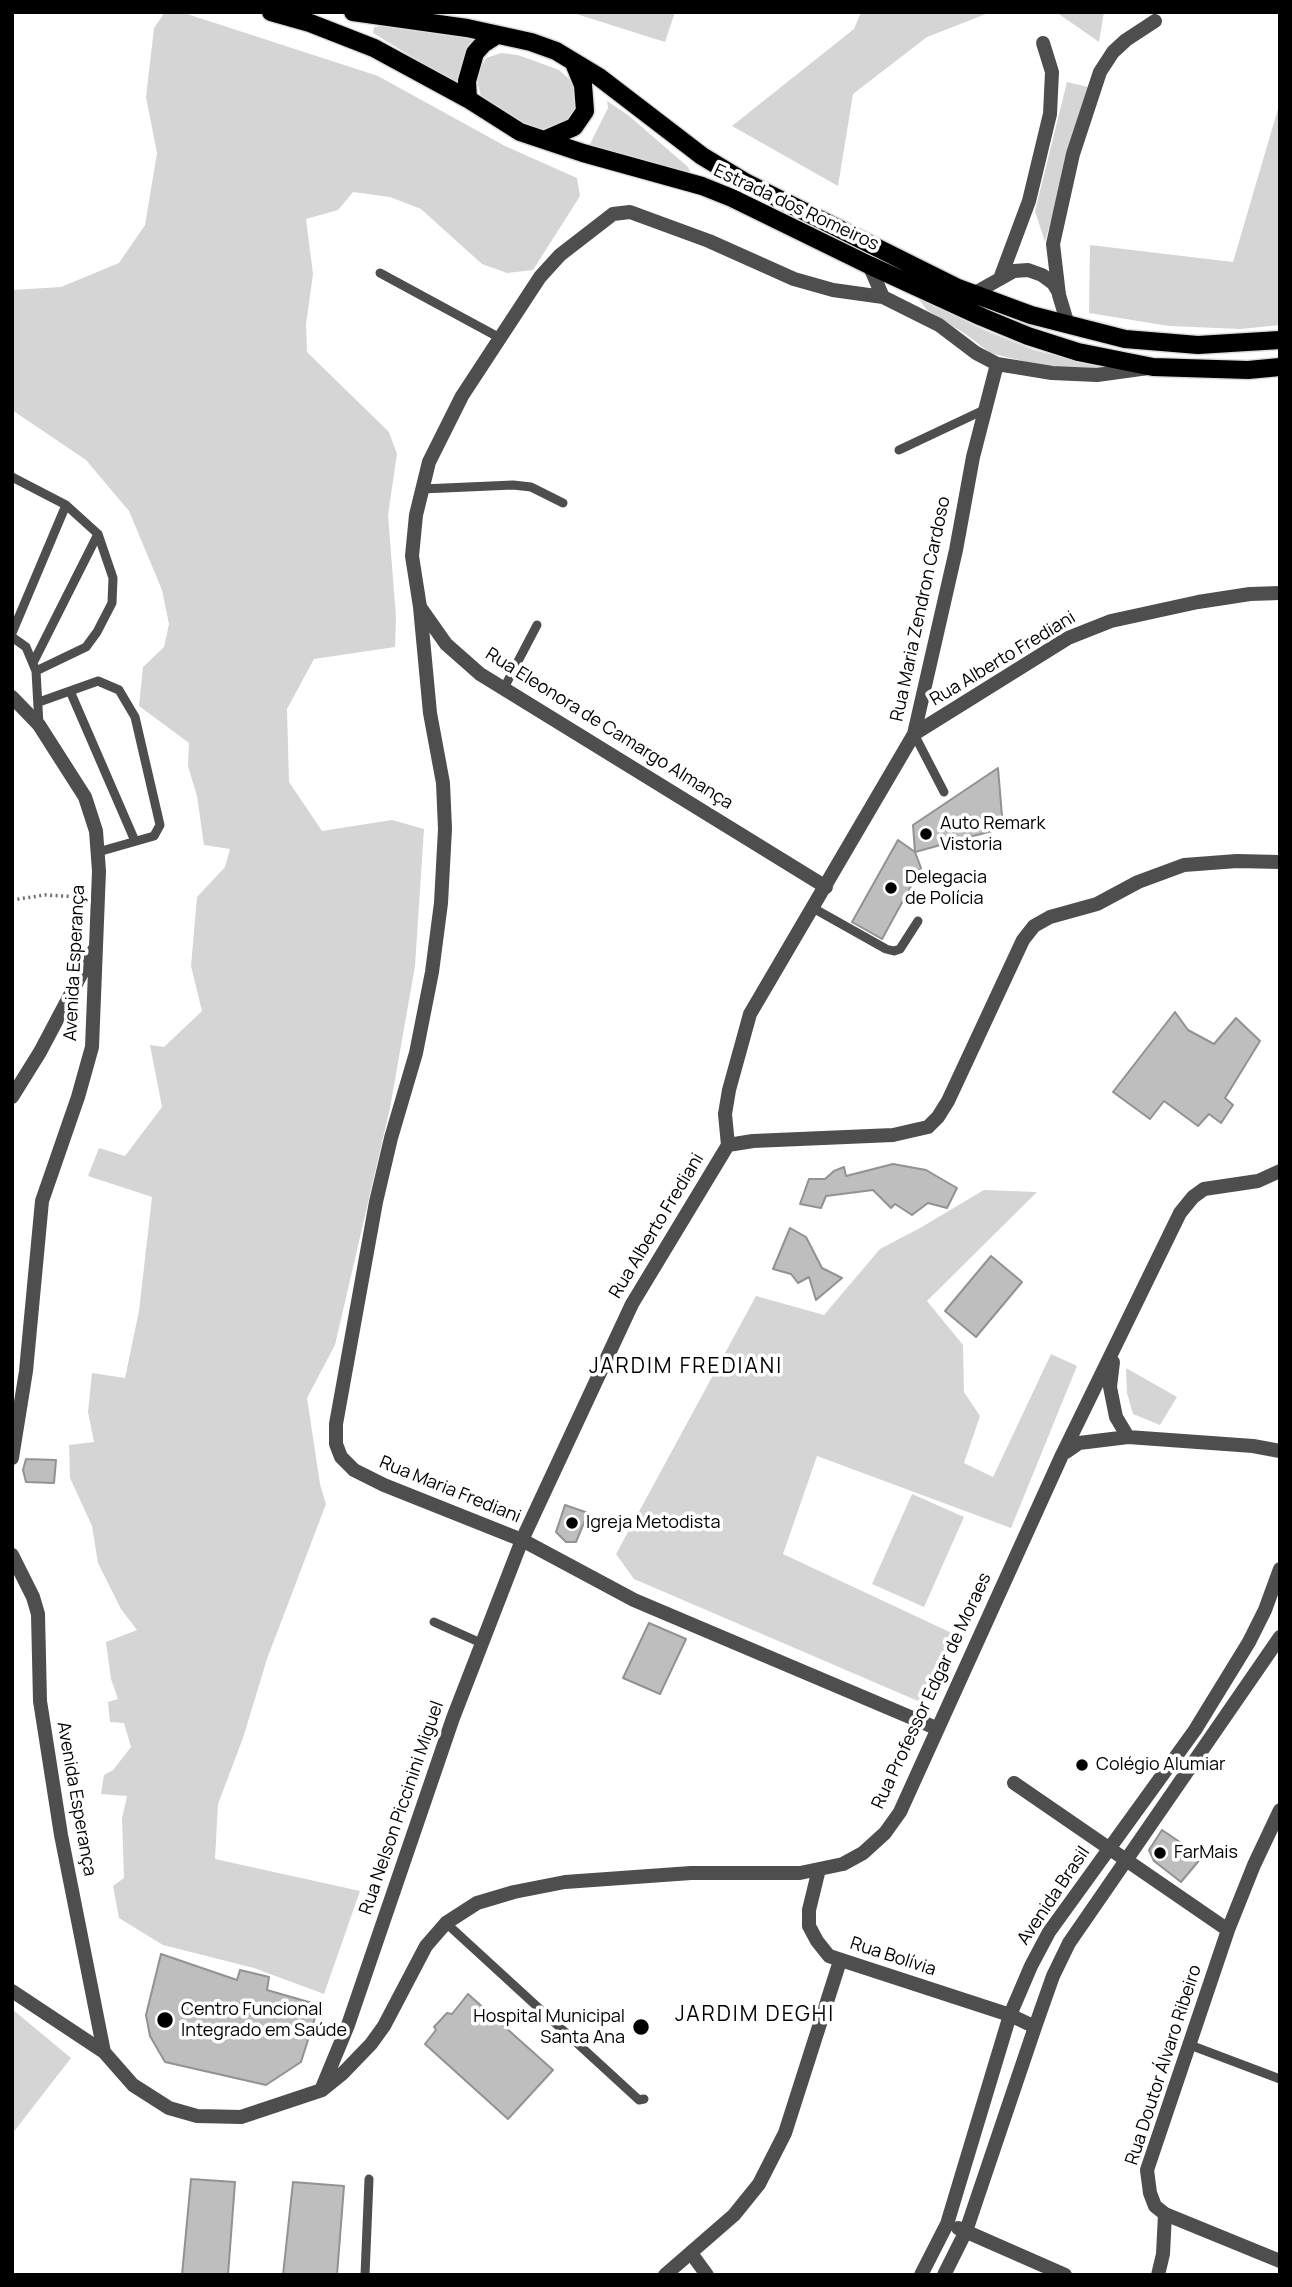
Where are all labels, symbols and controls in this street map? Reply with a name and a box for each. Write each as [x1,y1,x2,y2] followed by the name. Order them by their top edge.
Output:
[710,160,882,256] street label: Estrada dos Romeiros
[887,495,955,723] street label: Rua Maria Zendron Cardoso
[926,607,1080,711] street label: Rua Alberto Frediani
[481,644,737,814] street label: Rua Eleonora de Camargo Almança
[940,813,1045,856] place label: Auto Remark Vistoria
[918,826,934,842] marker: Auto Remark Vistoria
[905,867,987,910] place label: Delegacia de Polícia
[883,880,899,896] marker: Delegacia de Polícia
[60,884,90,1042] street label: Avenida Esperança
[605,1149,709,1303] street label: Rua Alberto Frediani
[591,1354,781,1380] district label: JARDIM FREDIANI
[376,1452,524,1528] street label: Rua Maria Frediani
[586,1512,720,1534] place label: Igreja Metodista
[564,1515,580,1531] marker: Igreja Metodista
[868,1570,996,1812] street label: Rua Professor Edgar de Moraes
[355,1698,449,1918] street label: Rua Nelson Piccinini Miguel
[52,1720,100,1878] street label: Avenida Esperança
[1096,1754,1226,1776] place label: Colégio Alumiar
[1074,1757,1090,1773] marker: Colégio Alumiar
[1174,1842,1238,1864] place label: FarMais
[1013,1843,1095,1949] street label: Avenida Brasil
[1152,1845,1168,1861] marker: FarMais
[847,1933,939,1981] street label: Rua Bolívia
[1121,1962,1207,2168] street label: Rua Doutor Álvaro Ribeiro
[181,1999,347,2042] place label: Centro Funcional Integrado em Saúde
[676,2002,834,2028] district label: JARDIM DEGHI
[473,2006,625,2048] place label: Hospital Municipal Santa Ana
[155,2010,175,2030] marker: Centro Funcional Integrado em Saúde
[631,2017,651,2037] marker: Hospital Municipal Santa Ana

